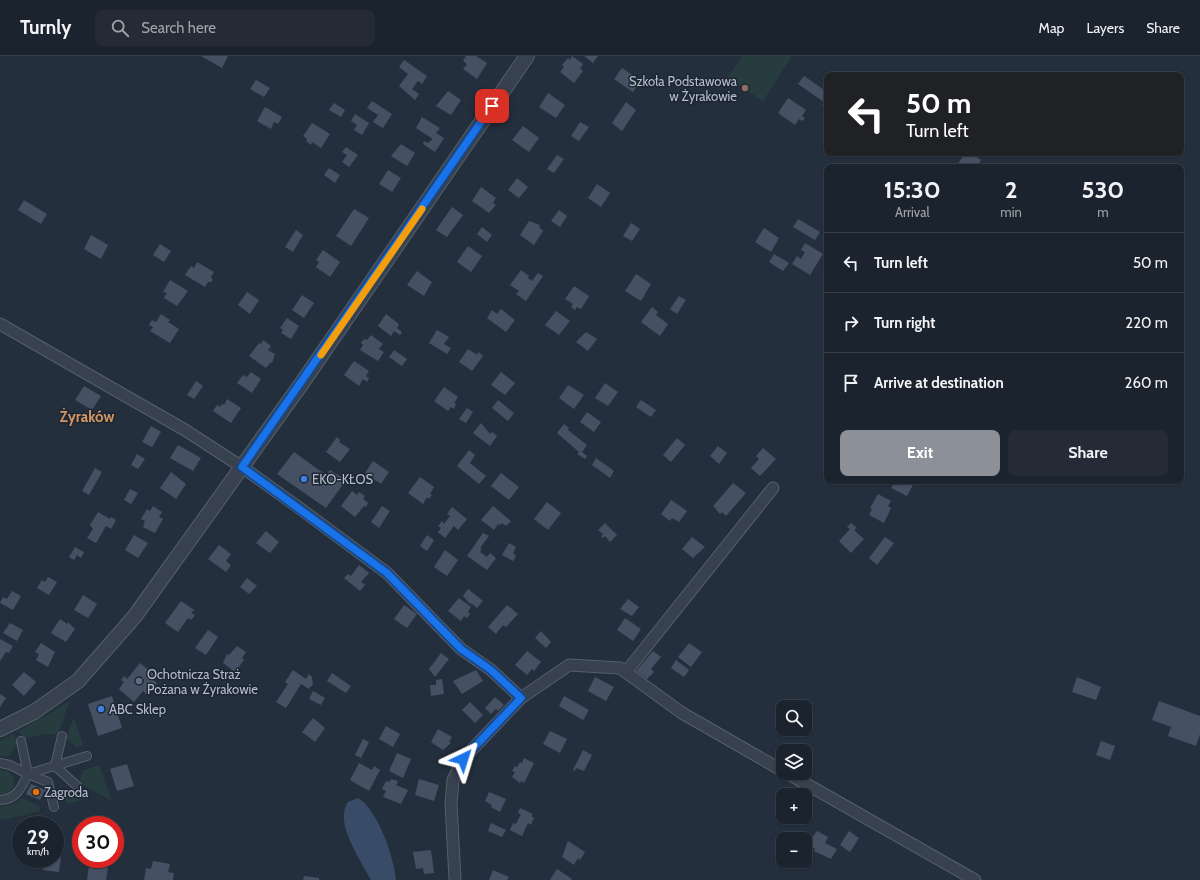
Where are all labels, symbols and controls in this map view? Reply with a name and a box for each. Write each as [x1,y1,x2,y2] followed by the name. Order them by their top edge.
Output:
[95,10,375,46] search box
[20,16,71,39] text: Turnly
[109,17,131,39] icon: search
[141,19,216,37] text: Search here
[1039,19,1064,37] text: Map
[1086,19,1124,37] text: Layers
[1146,19,1180,37] text: Share
[629,73,738,104] place label: Szkoła Podstawowa w Żyrakowie
[740,83,750,93] marker: Szkoła Podstawowa w Żyrakowie
[906,86,971,120] text: 50 m
[840,88,892,140] icon: left
[475,89,509,123] pin
[481,95,503,117] icon: arrive
[906,120,969,142] text: Turn left
[884,175,941,204] text: 15:30
[1005,175,1017,204] text: 2
[1082,175,1124,204] text: 530
[895,204,929,220] text: Arrival
[1000,204,1022,220] text: min
[1097,204,1109,220] text: m
[840,252,862,274] icon: left
[874,254,928,272] text: Turn left
[1133,254,1168,272] text: 50 m
[840,312,862,334] icon: right
[874,314,935,332] text: Turn right
[1125,314,1168,332] text: 220 m
[840,372,862,394] icon: arrive
[874,374,1004,392] text: Arrive at destination
[1125,374,1168,392] text: 260 m
[60,408,115,426] district label: Żyraków
[840,430,1000,476] button: Exit
[1008,430,1168,476] button: Share
[312,471,374,487] place label: EKO-KŁOS
[299,474,309,484] marker: EKO-KŁOS
[147,666,258,697] place label: Ochotnicza Straż Pożana w Żyrakowie
[134,676,144,686] marker: Ochotnicza Straż Pożana w Żyrakowie
[776,700,812,868] map controls
[776,700,812,736] button: search
[109,701,166,717] place label: ABC Sklep
[96,704,106,714] marker: ABC Sklep
[442,738,484,780] position arrow
[776,744,812,780] button: layers
[44,784,89,800] place label: Zagroda
[31,787,41,797] marker: Zagroda
[776,788,812,824] button: +
[72,816,124,868] speed limit sign: 30
[27,825,49,849] text: 29
[776,832,812,868] button: −
[27,845,49,858] text: km/h

